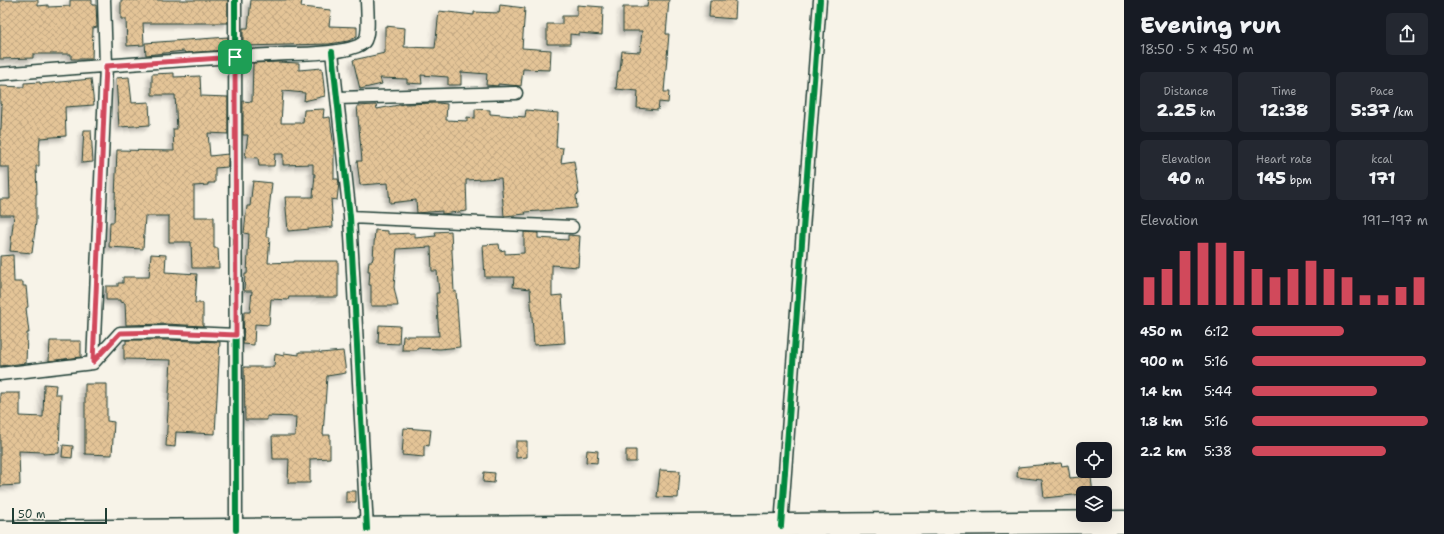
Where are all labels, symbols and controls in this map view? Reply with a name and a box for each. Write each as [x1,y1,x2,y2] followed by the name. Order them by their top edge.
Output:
[1140,11,1281,40] text: Evening run
[1386,13,1428,55] button: share
[218,40,252,74] pin
[1140,41,1254,58] text: 18:50 · 5 × 450 m
[224,46,246,68] icon: arrive
[1163,84,1209,99] text: Distance
[1271,84,1297,99] text: Time
[1370,84,1394,99] text: Pace
[1157,99,1196,121] text: 2.25
[1260,99,1308,121] text: 12:38
[1351,99,1390,121] text: 5:37
[1196,105,1215,120] text: km
[1390,105,1413,120] text: /km
[1161,152,1211,167] text: Elevation
[1256,152,1312,167] text: Heart rate
[1371,152,1393,167] text: kcal
[1167,167,1191,189] text: 40
[1256,167,1286,189] text: 145
[1368,167,1396,189] text: 171
[1191,173,1205,188] text: m
[1286,173,1312,188] text: bpm
[1140,212,1198,229] text: Elevation
[1362,212,1428,229] text: 191–197 m
[1140,323,1182,340] text: 450 m
[1204,323,1229,340] text: 6:12
[1140,353,1183,370] text: 900 m
[1204,353,1228,370] text: 5:16
[1140,383,1182,400] text: 1.4 km
[1204,383,1232,400] text: 5:44
[1140,413,1183,430] text: 1.8 km
[1204,413,1228,430] text: 5:16
[1076,442,1112,522] map controls
[1076,442,1112,478] button: locate
[1140,443,1186,460] text: 2.2 km
[1204,443,1232,460] text: 5:38
[1076,486,1112,522] button: layers
[12,506,107,525] scale bar
[18,507,46,522] text: 50 m

